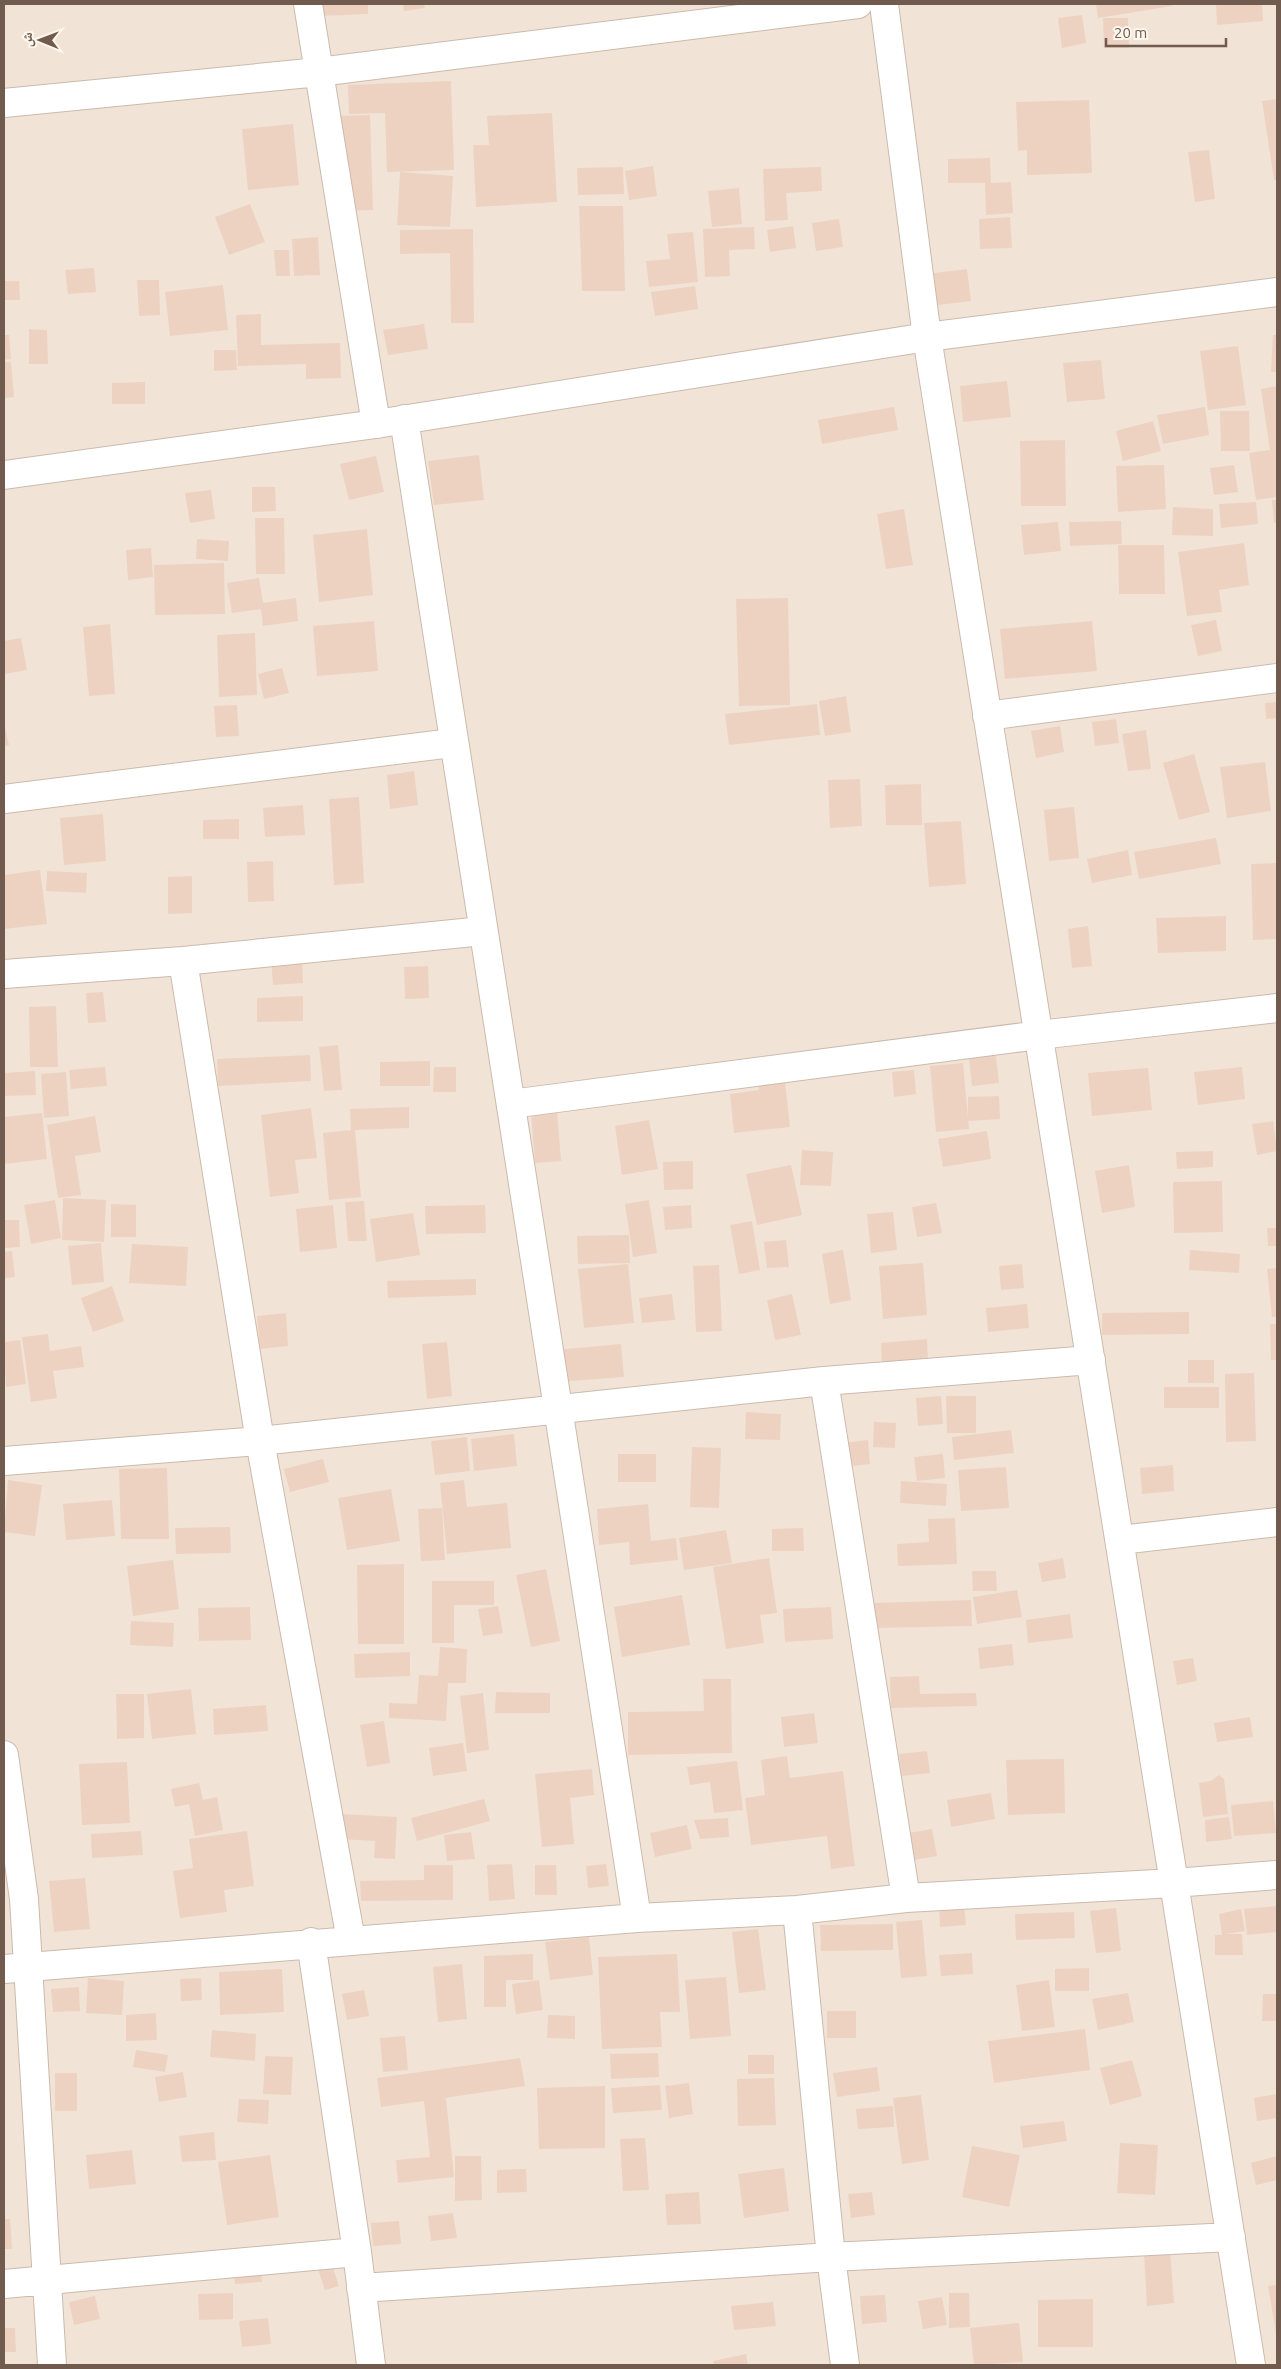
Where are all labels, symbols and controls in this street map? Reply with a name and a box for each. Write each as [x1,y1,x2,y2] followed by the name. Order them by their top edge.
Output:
[15,15,65,65] north arrow
[1106,15,1226,47] scale bar
[1114,24,1147,41] text: 20 m
[19,32,36,47] text: ش

